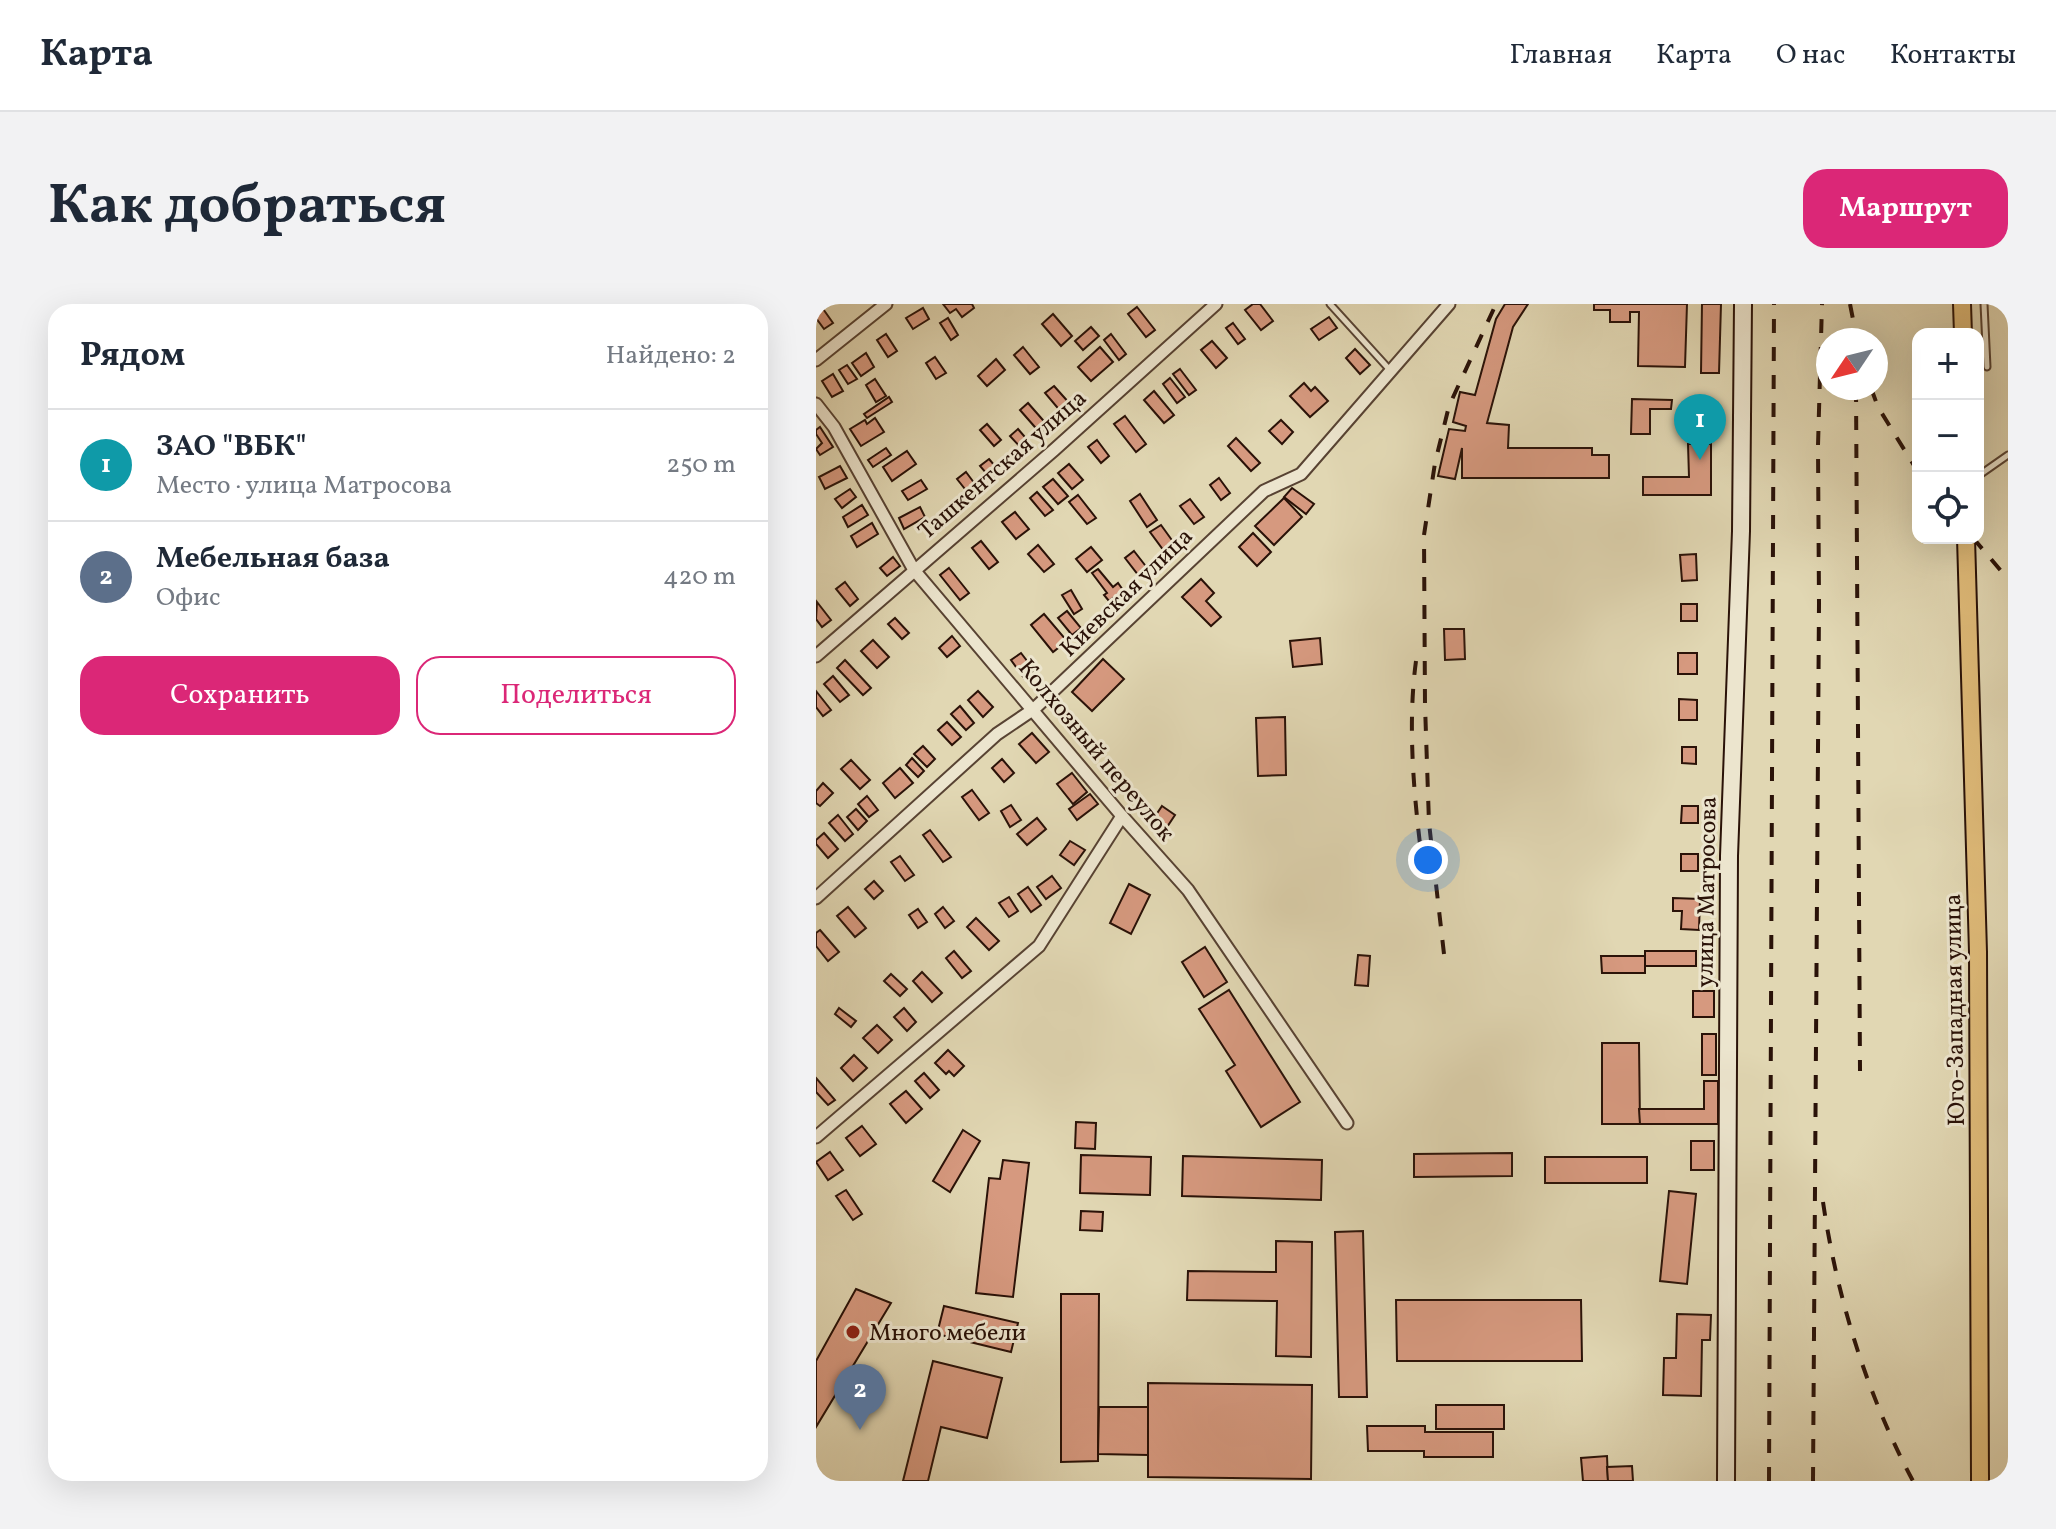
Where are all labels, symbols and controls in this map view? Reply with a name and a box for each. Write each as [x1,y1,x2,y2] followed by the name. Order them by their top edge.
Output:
[40,29,153,82] text: Карта
[1510,36,1612,75] text: Главная
[1656,36,1732,75] text: Карта
[1776,36,1846,75] text: О нас
[1890,36,2016,75] text: Контакты
[48,169,446,247] text: Как добраться
[1803,169,2008,248] button: Маршрут
[1816,328,1888,400] north arrow
[1912,328,1984,544] map controls
[1912,328,1984,400] button: +
[80,333,185,380] text: Рядом
[606,338,736,374] text: Найдено: 2
[912,383,1095,548] street label: Ташкентская улица
[1674,394,1726,460] pin: 1
[1912,400,1984,472] button: −
[156,426,307,468] text: ЗАО "ВБК"
[101,447,111,483] text: 1
[666,447,736,483] text: 250 m
[156,468,452,504] text: Место · улица Матросова
[1912,472,1984,544] button: locate
[1053,521,1202,666] street label: Киевская улица
[156,538,390,580] text: Мебельная база
[99,559,113,595] text: 2
[663,559,736,595] text: 420 m
[156,580,221,616] text: Офис
[1009,653,1182,850] street label: Колхозный переулок
[80,656,400,735] button: Сохранить
[416,656,736,735] button: Поделиться
[1689,796,1727,988] street label: улица Матросова
[1408,840,1448,880] your location
[1937,893,1975,1127] street label: Юго-Западная улица
[869,1317,1026,1351] place label: Много мебели
[844,1323,862,1341] marker: Много мебели
[834,1364,886,1430] pin: 2

